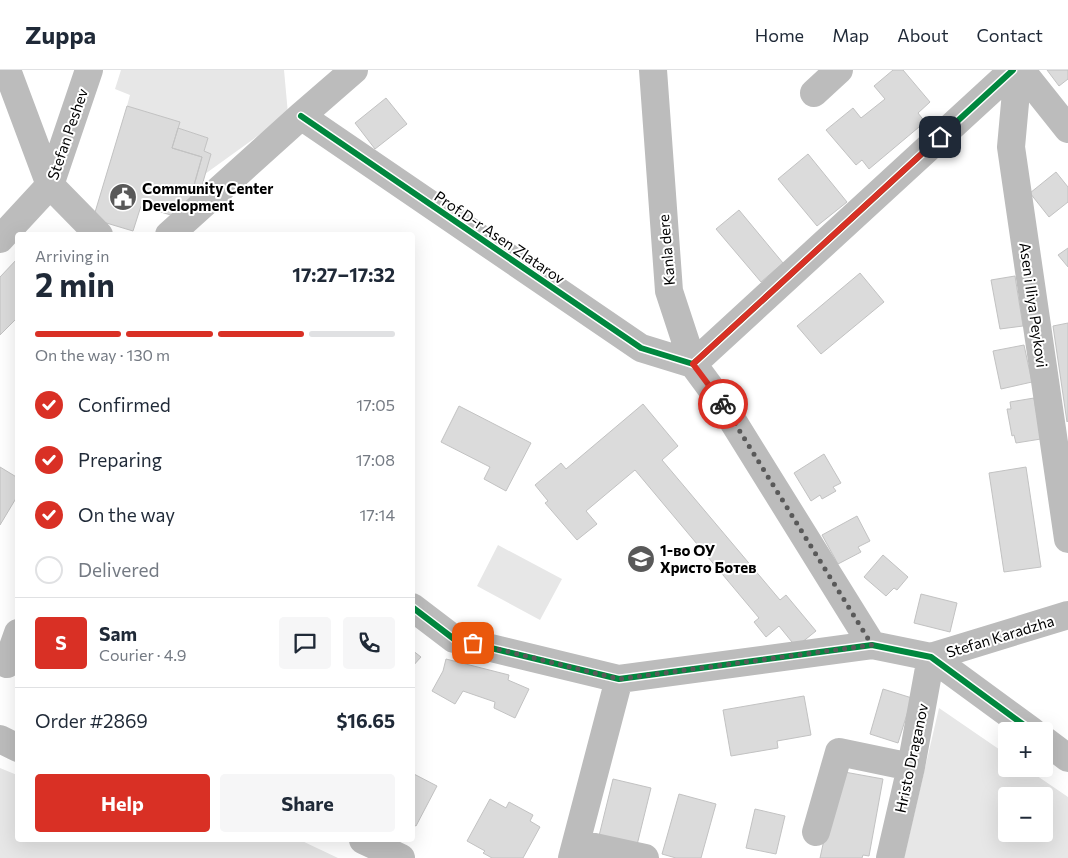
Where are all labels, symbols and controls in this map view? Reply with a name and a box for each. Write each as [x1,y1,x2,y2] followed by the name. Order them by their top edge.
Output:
[25,20,96,49] text: Zuppa
[755,24,804,46] text: Home
[832,24,869,46] text: Map
[897,24,949,46] text: About
[977,24,1043,46] text: Contact
[43,86,91,182] street label: Stefan Peshev
[919,116,961,158] pin
[926,123,954,151] icon: home
[142,179,273,214] place label: Community Center Development
[108,182,138,212] public building icon: Community Center Development
[431,187,569,288] street label: Prof.D-r Asen Zlatarov
[654,214,678,286] street label: Kanla dere
[1016,241,1052,369] street label: Asen i Iliya Peykovi
[35,246,109,265] text: Arriving in
[292,263,395,286] text: 17:27–17:32
[35,264,115,304] text: 2 min
[35,345,170,364] text: On the way · 130 m
[698,379,748,429] courier
[709,390,737,418] icon: bike
[35,391,63,419] icon: check
[78,393,171,416] text: Confirmed
[356,395,395,414] text: 17:05
[35,446,63,474] icon: check
[78,448,162,471] text: Preparing
[356,450,395,469] text: 17:08
[35,501,63,529] icon: check
[78,503,175,526] text: On the way
[359,505,395,524] text: 17:14
[660,541,756,576] place label: 1-во ОУ Христо Ботев
[626,544,656,574] school or university icon: 1-во ОУ Христо Ботев
[78,558,159,581] text: Delivered
[944,611,1056,661] street label: Stefan Karadzha
[279,617,331,669] button: chat
[343,617,395,669] button: phone
[99,622,137,645] text: Sam
[452,622,494,664] pin
[459,629,487,657] icon: bag
[55,631,67,654] text: S
[99,645,186,664] text: Courier · 4.9
[891,701,931,814] street label: Hristo Draganov
[35,709,148,732] text: Order #2869
[336,709,395,732] text: $16.65
[998,722,1053,842] map controls
[998,722,1053,777] button: +
[35,774,210,832] button: Help
[220,774,395,832] button: Share
[998,787,1053,842] button: −

